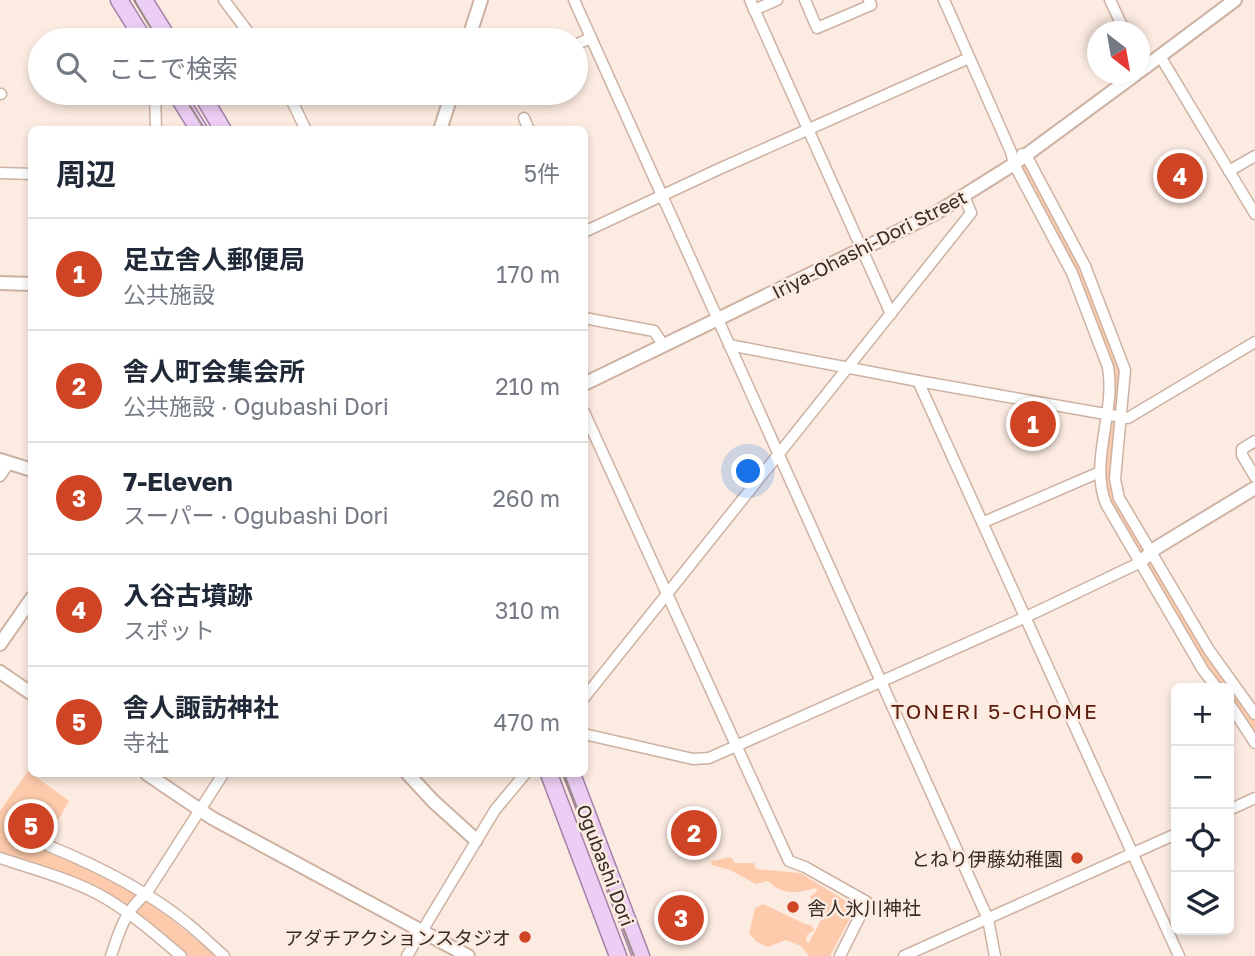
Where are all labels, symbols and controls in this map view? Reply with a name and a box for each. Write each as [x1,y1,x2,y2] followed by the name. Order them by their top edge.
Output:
[1087,21,1150,84] north arrow
[28,28,588,105] search box
[52,48,90,86] icon: search
[108,53,238,84] text: ここで検索
[1157,150,1203,202] pin: 4
[56,156,116,192] text: 周辺
[524,159,560,187] text: 5件
[768,185,970,303] street label: Iriya-Ohashi-Dori Street
[123,244,305,275] text: 足立舎人郵便局
[73,260,85,288] text: 1
[496,260,560,288] text: 170 m
[123,280,215,308] text: 公共施設
[123,356,305,387] text: 舎人町会集会所
[72,372,86,400] text: 2
[495,372,560,400] text: 210 m
[123,392,389,420] text: 公共施設 · Ogubashi Dori
[1010,398,1056,450] pin: 1
[731,454,765,488] your location
[123,466,233,497] text: 7-Eleven
[72,484,86,512] text: 3
[492,484,560,512] text: 260 m
[123,501,389,529] text: スーパー · Ogubashi Dori
[123,580,253,611] text: 入谷古墳跡
[72,596,86,624] text: 4
[495,596,560,624] text: 310 m
[123,616,215,644] text: スポット
[1171,683,1234,935] map controls
[1171,683,1234,746] button: +
[123,692,279,723] text: 舎人諏訪神社
[891,698,1099,724] district label: TONERI 5-CHOME
[72,708,86,736] text: 5
[493,708,560,736] text: 470 m
[123,728,169,756] text: 寺社
[1171,746,1234,809] button: −
[8,800,54,852] pin: 5
[572,801,640,929] street label: Ogubashi Dori
[671,807,717,859] pin: 2
[1171,809,1234,872] button: locate
[911,847,1063,870] place label: とねり伊藤幼稚園
[1069,850,1085,866] marker: とねり伊藤幼稚園
[1171,872,1234,935] button: layers
[658,892,704,944] pin: 3
[807,896,921,919] place label: 舎人氷川神社
[785,899,801,915] marker: 舎人氷川神社
[284,926,511,949] place label: アダチアクションスタジオ
[517,929,533,945] marker: アダチアクションスタジオ

